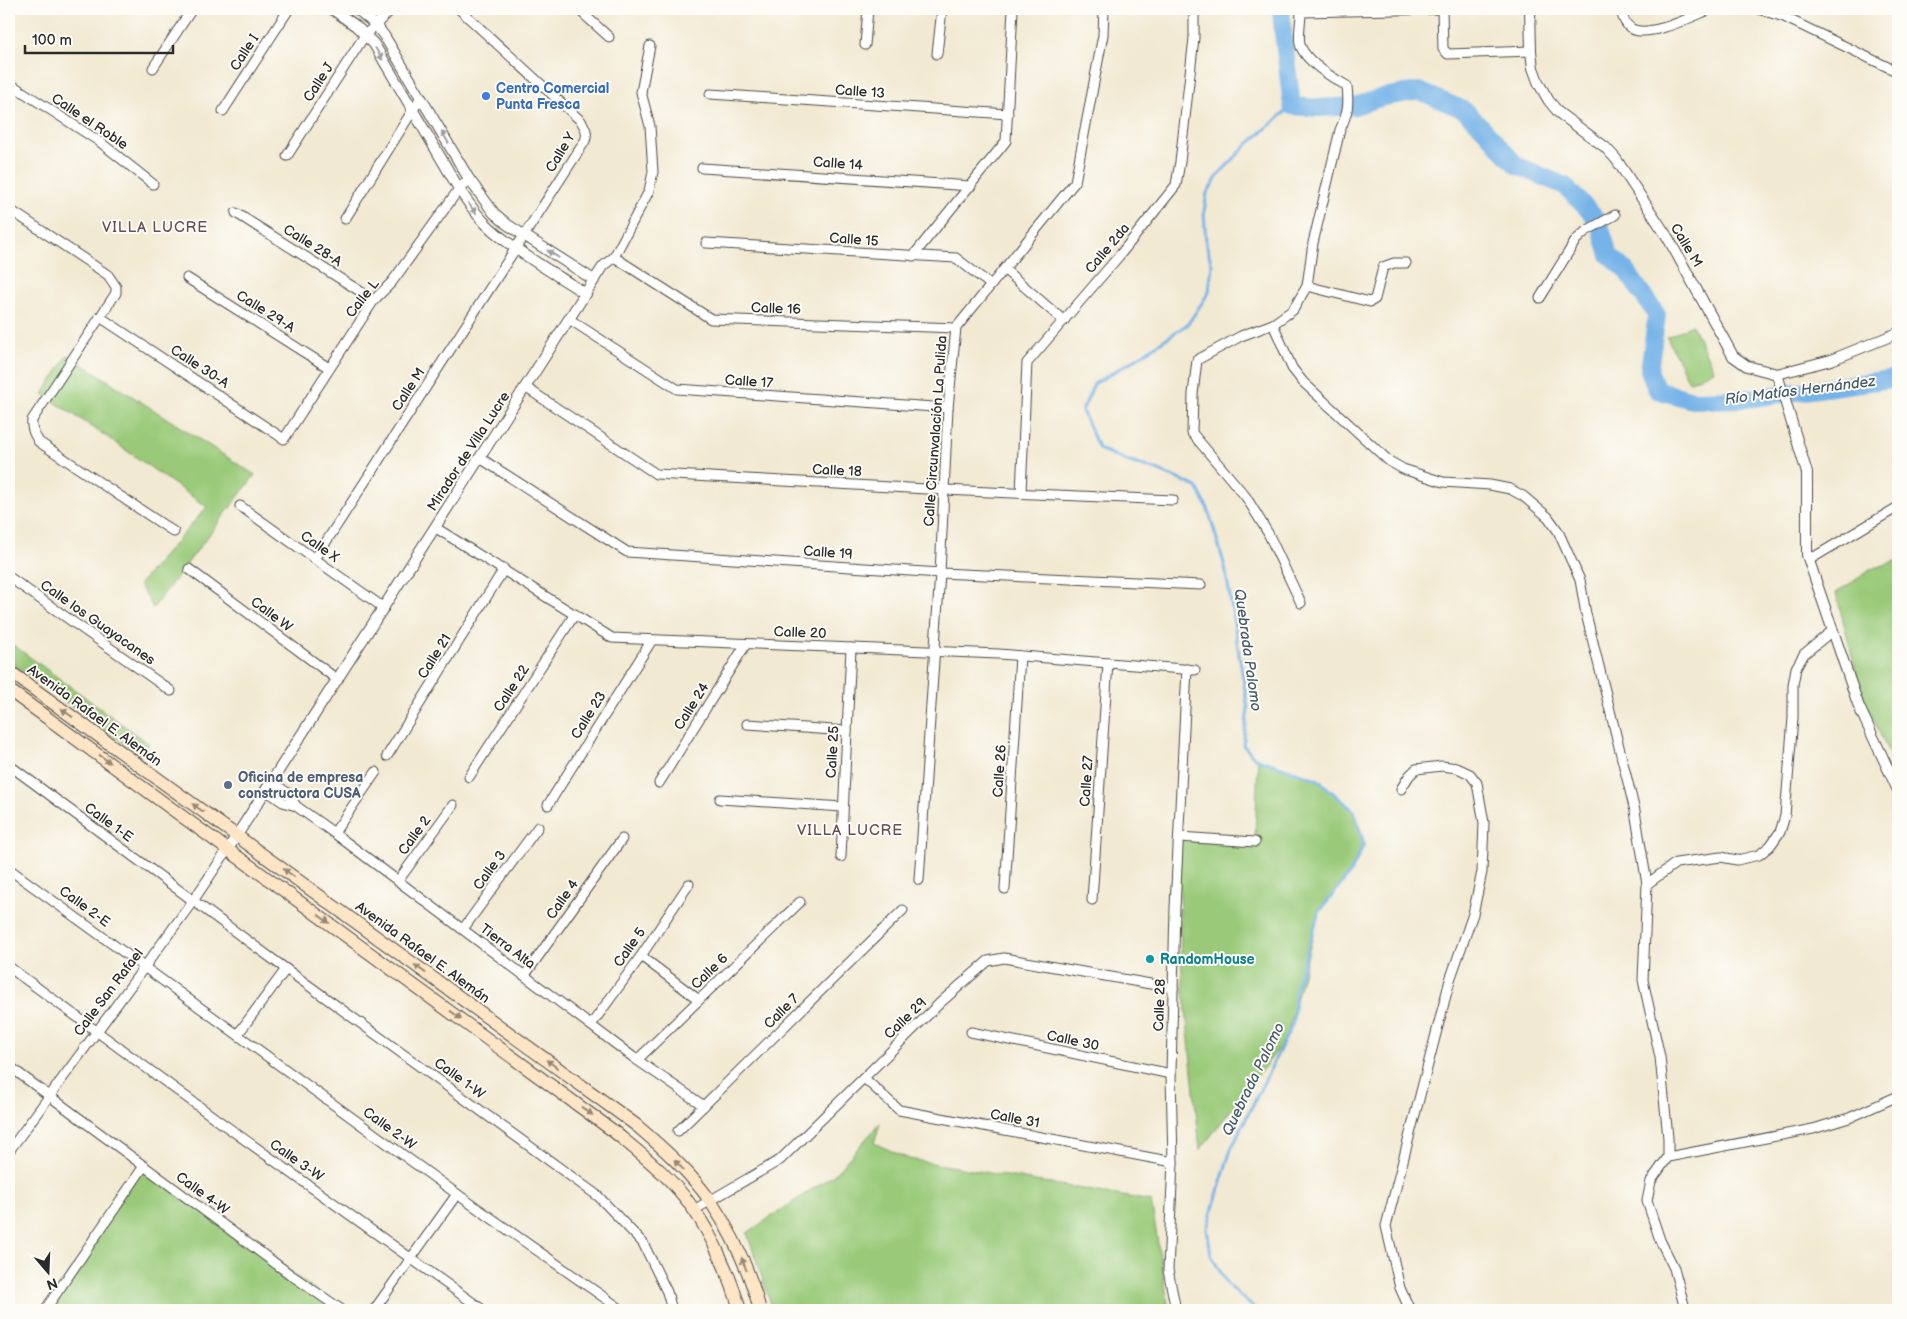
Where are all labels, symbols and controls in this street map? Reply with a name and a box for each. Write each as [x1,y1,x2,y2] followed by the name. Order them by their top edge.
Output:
[25,22,172,54] scale bar
[32,31,72,50] text: 100 m
[226,31,263,74] street label: Calle I
[375,47,384,61] one-way arrow
[300,59,337,105] street label: Calle J
[496,80,609,113] place label: Centro Comercial Punta Fresca
[834,81,886,102] street label: Calle 13
[48,90,131,153] street label: Calle el Roble
[480,90,492,102] marker: Centro Comercial Punta Fresca
[542,129,579,175] street label: Calle Y
[440,131,449,144] one-way arrow
[812,153,864,174] street label: Calle 14
[467,201,478,214] one-way arrow
[102,218,208,237] district label: VILLA LUCRE
[1081,220,1133,277] street label: Calle 2da
[1667,220,1706,270] street label: Calle M
[280,221,346,270] street label: Calle 28-A
[829,229,879,250] street label: Calle 15
[547,249,560,258] one-way arrow
[342,276,383,321] street label: Calle L
[233,287,299,336] street label: Calle 29-A
[751,299,802,318] street label: Calle 16
[920,335,951,527] street label: Calle Circunvalación La Pulida
[167,341,233,392] street label: Calle 30-A
[388,364,429,414] street label: Calle M
[724,371,774,392] street label: Calle 17
[1724,372,1877,409] water label: Río Matías Hernández
[424,388,513,514] street label: Mirador de Villa Lucre
[812,461,862,480] street label: Calle 18
[297,527,342,566] street label: Calle X
[803,542,853,563] street label: Calle 19
[37,576,159,669] street label: Calle los Guayacanes
[1230,588,1266,713] water label: Quebrada Palomo
[247,593,296,636] street label: Calle W
[773,623,827,642] street label: Calle 20
[414,631,455,682] street label: Calle 21
[24,661,165,770] street label: Avenida Rafael E. Alemán
[490,661,533,715] street label: Calle 22
[670,679,713,733] street label: Calle 24
[567,688,610,742] street label: Calle 23
[60,708,73,718] one-way arrow
[823,725,842,779] street label: Calle 25
[989,744,1010,798] street label: Calle 26
[98,754,112,764] one-way arrow
[1076,755,1097,807] street label: Calle 27
[238,769,363,802] place label: Oficina de empresa constructora CUSA
[222,779,234,791] marker: Oficina de empresa constructora CUSA
[81,799,136,846] street label: Calle 1-E
[191,803,205,813] one-way arrow
[394,812,435,858] street label: Calle 2
[797,821,903,840] district label: VILLA LUCRE
[469,847,509,893] street label: Calle 3
[282,869,295,879] one-way arrow
[543,876,582,922] street label: Calle 4
[56,882,113,931] street label: Calle 2-E
[352,898,493,1007] street label: Avenida Rafael E. Alemán
[317,914,331,924] one-way arrow
[477,920,539,973] street label: Tierra Alta
[610,924,649,970] street label: Calle 5
[70,945,147,1039] street label: Calle San Rafael
[687,949,732,993] street label: Calle 6
[1160,951,1255,968] place label: RandomHouse
[1144,953,1156,965] marker: RandomHouse
[413,964,427,974] one-way arrow
[1150,978,1169,1032] street label: Calle 28
[760,990,803,1032] street label: Calle 7
[881,994,930,1043] street label: Calle 29
[449,1010,462,1020] one-way arrow
[1218,1019,1289,1139] water label: Quebrada Palomo
[1045,1027,1101,1054] street label: Calle 30
[431,1054,489,1103] street label: Calle 1-W
[545,1059,559,1069] one-way arrow
[360,1103,420,1154] street label: Calle 2-W
[989,1105,1041,1132] street label: Calle 31
[580,1106,594,1116] one-way arrow
[266,1136,327,1185] street label: Calle 3-W
[673,1159,685,1171] one-way arrow
[173,1168,233,1219] street label: Calle 4-W
[22,1246,72,1296] north arrow
[740,1256,748,1271] one-way arrow
[44,1274,60,1294] text: N

